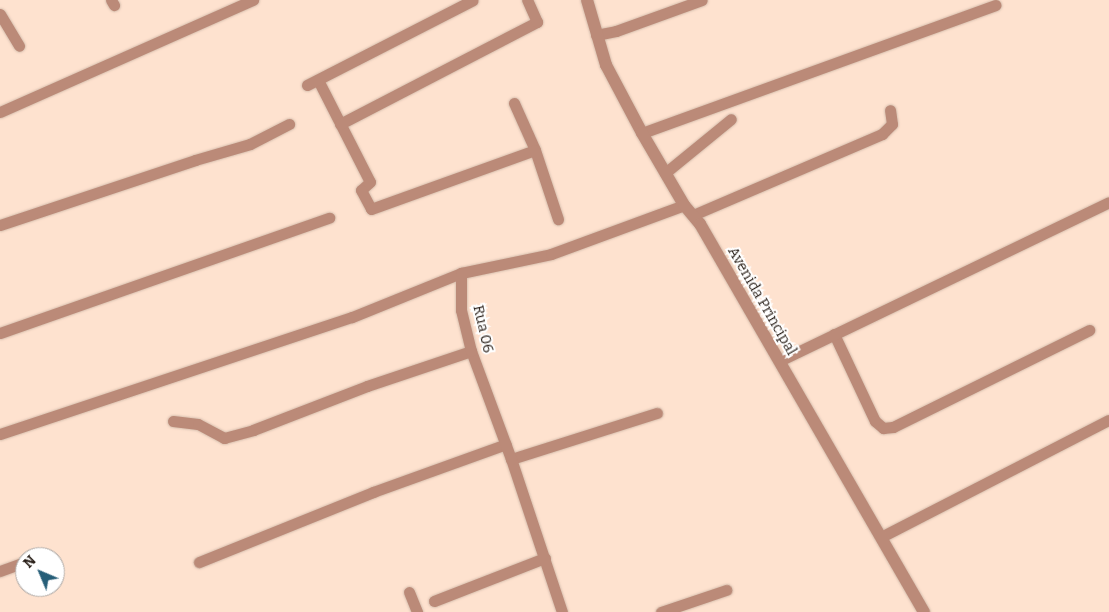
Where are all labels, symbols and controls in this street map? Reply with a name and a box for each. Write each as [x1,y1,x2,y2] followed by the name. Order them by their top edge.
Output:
[724,244,800,358] street label: Avenida Principal
[469,303,497,355] street label: Rua 06
[15,547,65,597] north arrow
[20,552,40,572] text: N

